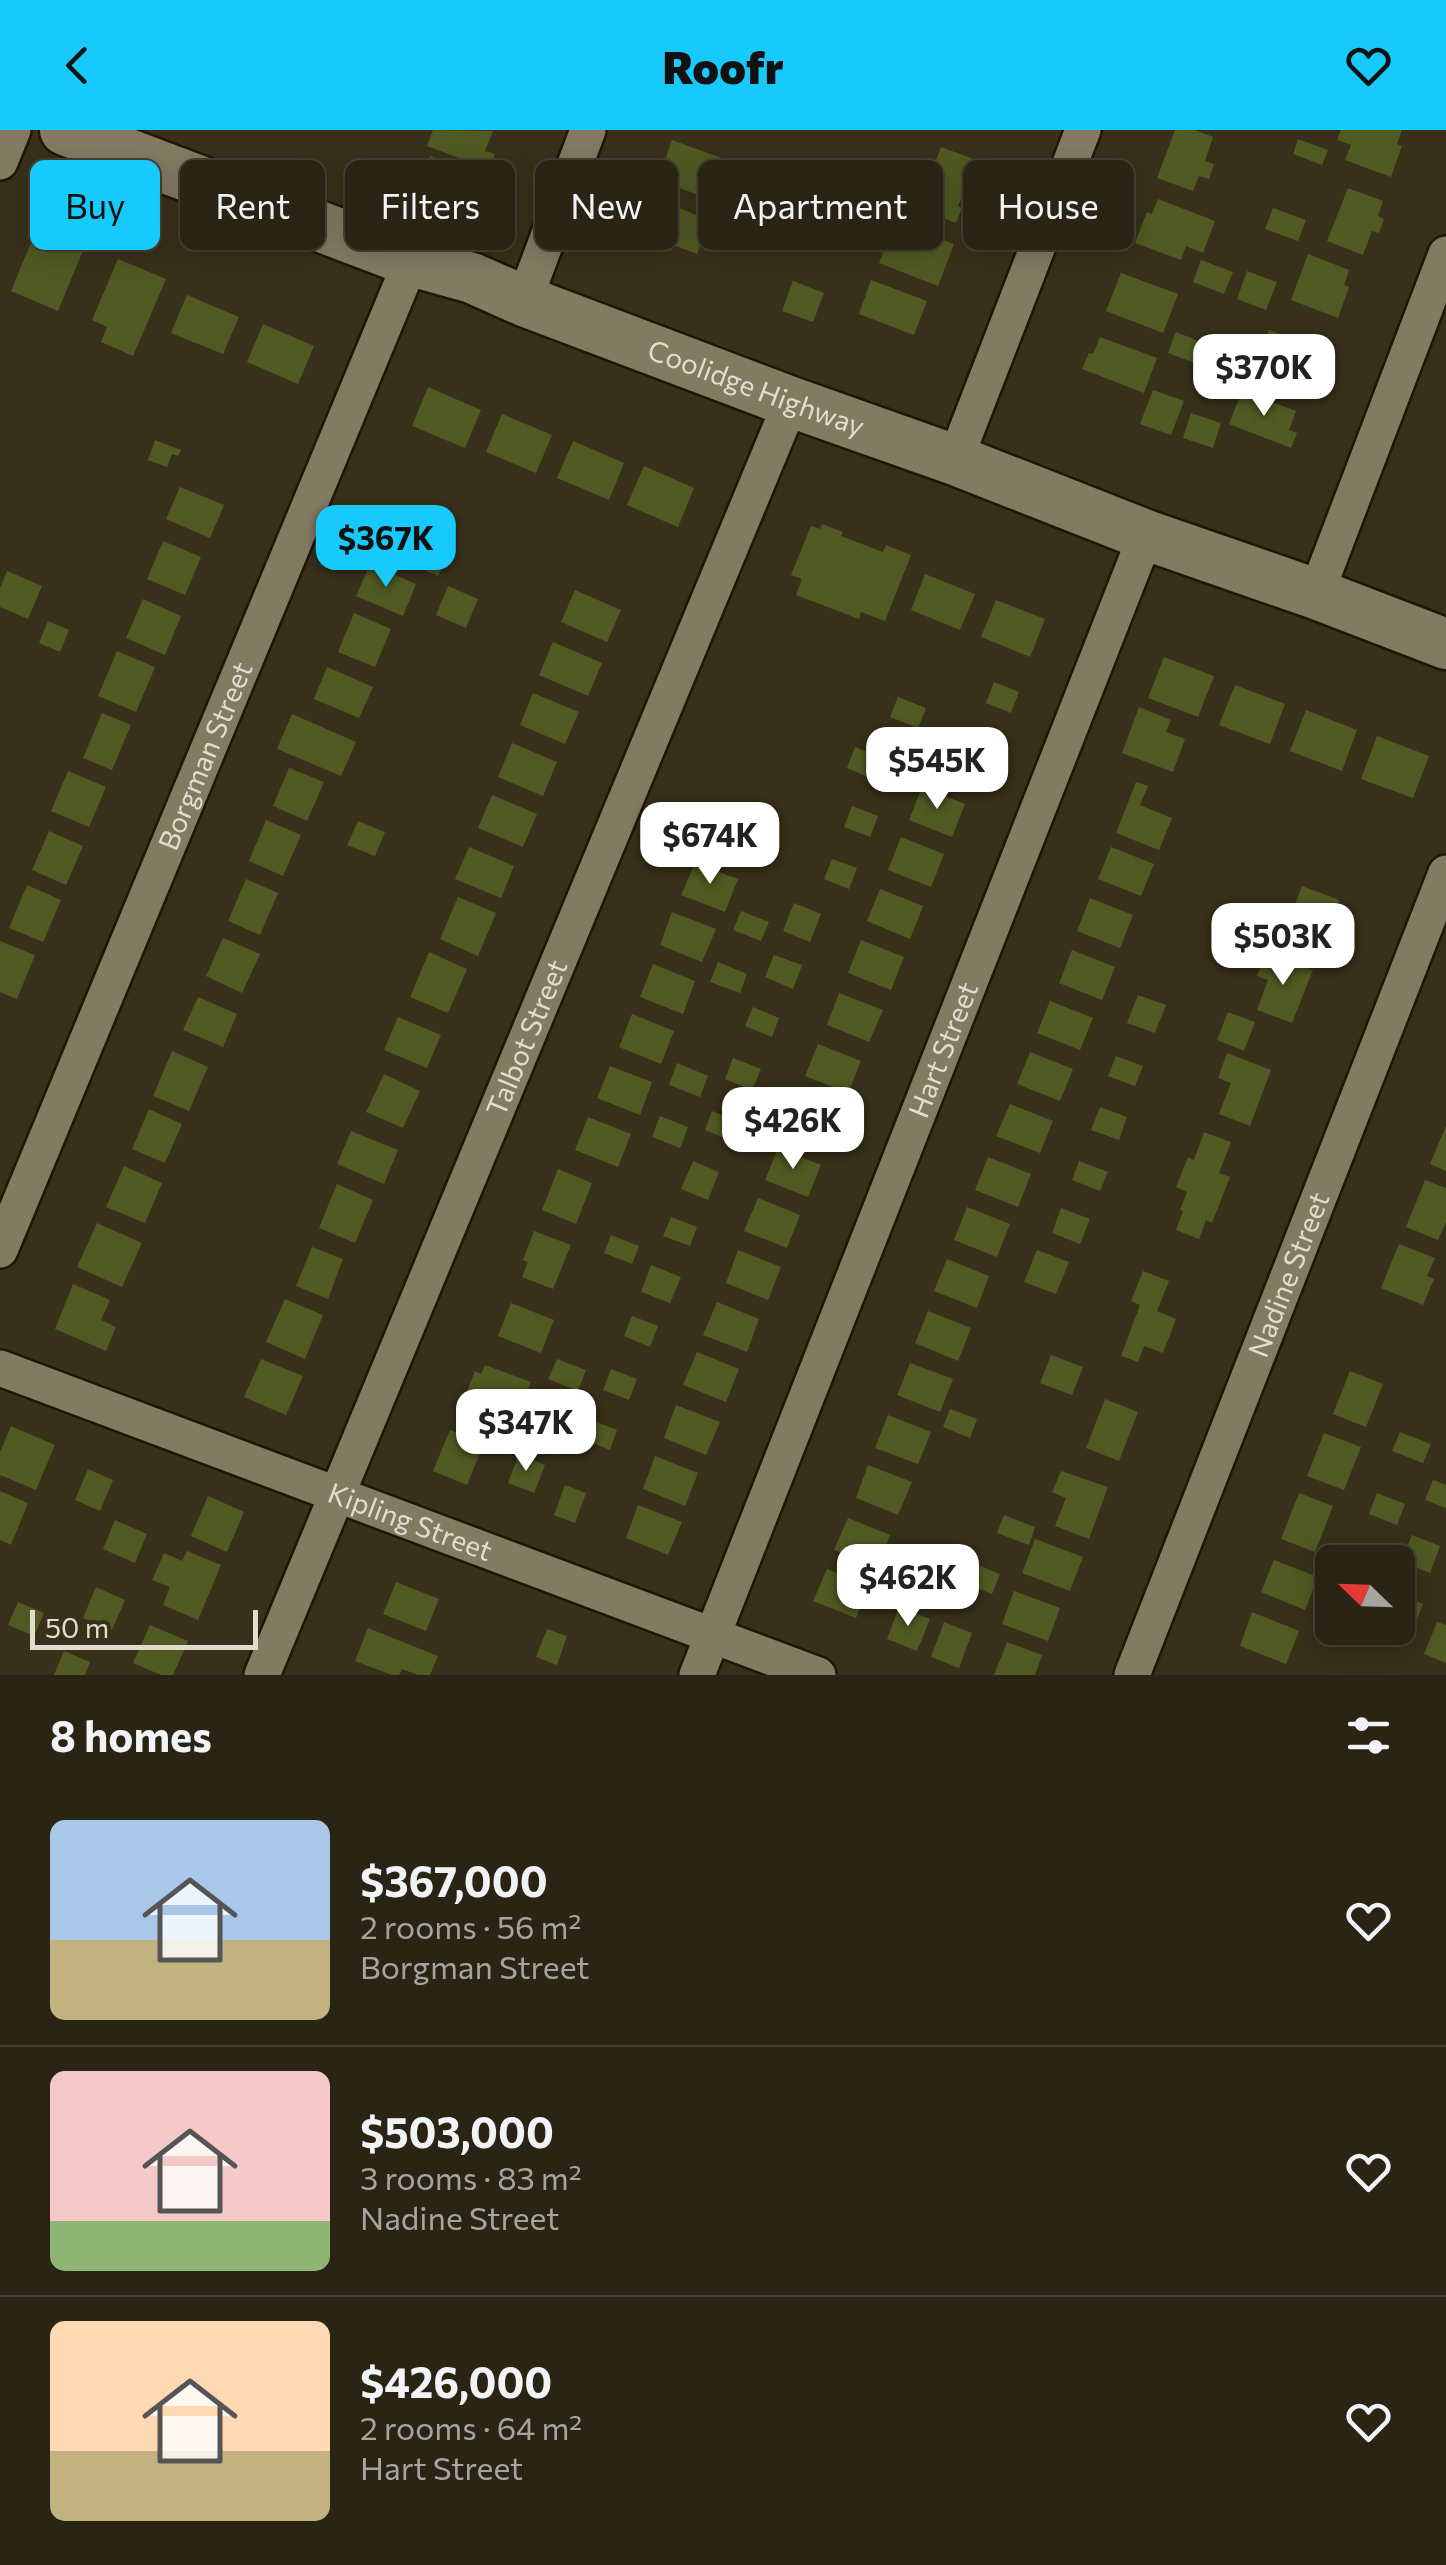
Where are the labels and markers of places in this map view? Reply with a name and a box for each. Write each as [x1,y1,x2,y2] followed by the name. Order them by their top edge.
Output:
[1194,334,1334,419] pin: $370K
[316,505,456,590] pin: $367K
[867,727,1007,812] pin: $545K
[640,802,780,887] pin: $674K
[1213,903,1353,988] pin: $503K
[723,1087,863,1172] pin: $426K
[456,1389,596,1474] pin: $347K
[838,1544,978,1629] pin: $462K

